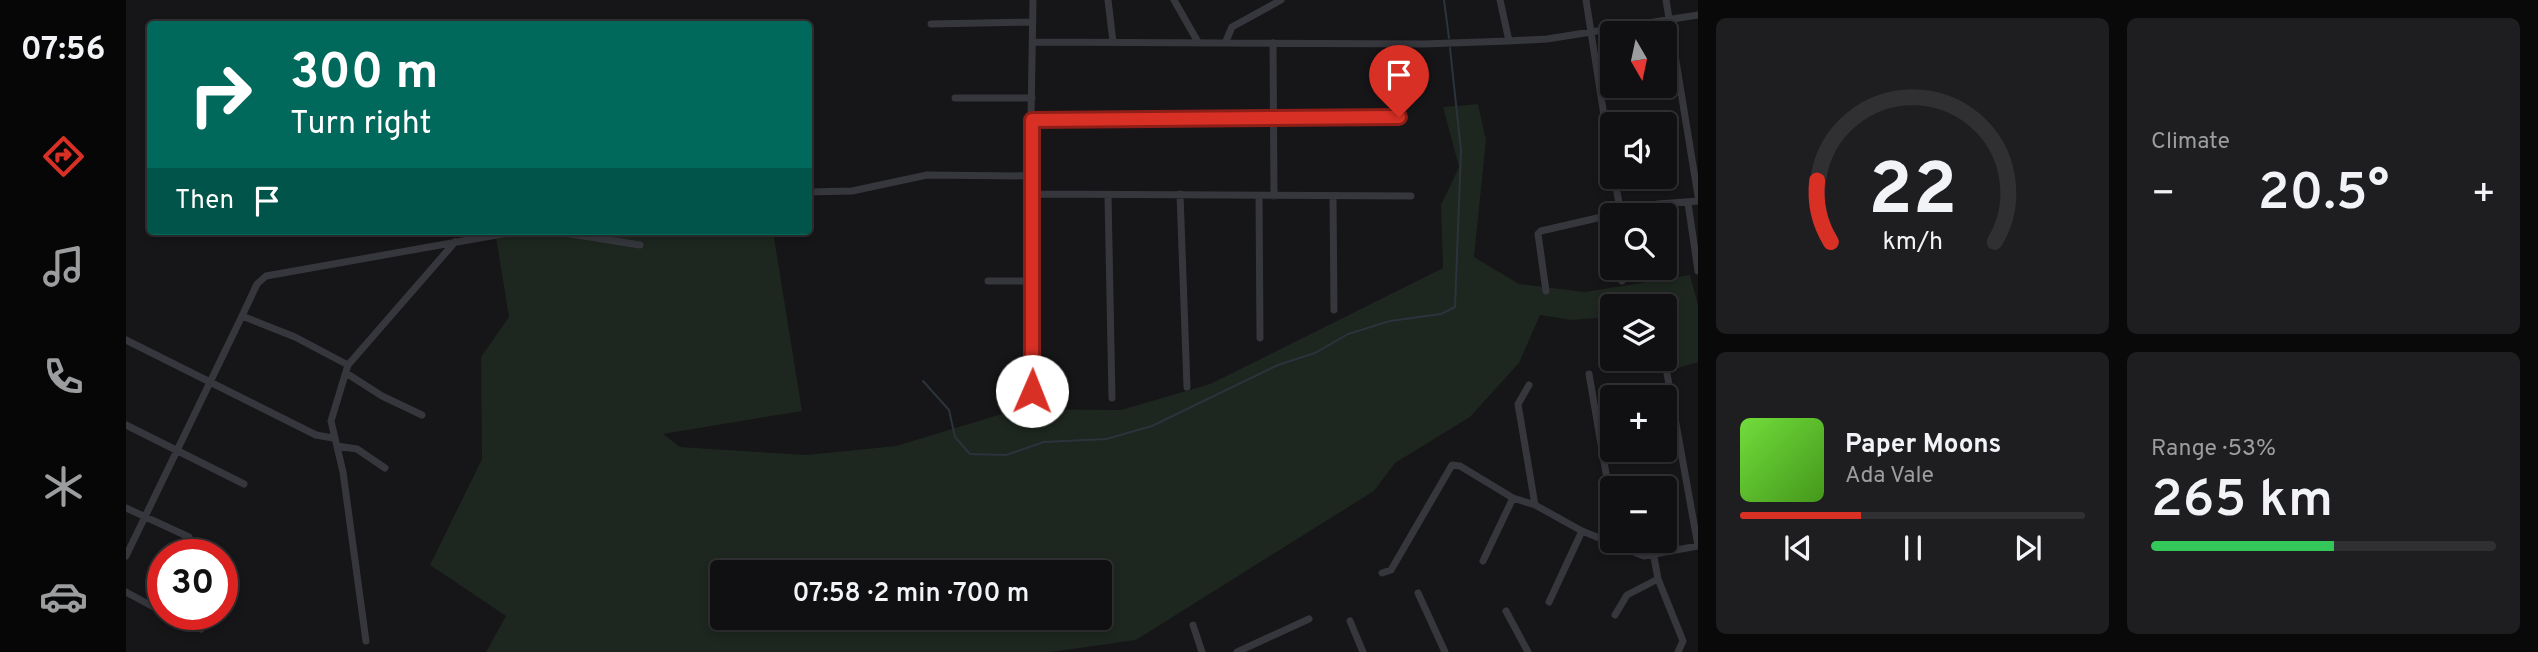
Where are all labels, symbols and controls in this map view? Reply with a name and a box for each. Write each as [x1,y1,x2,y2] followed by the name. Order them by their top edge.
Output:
[1600,21,1676,98] north arrow
[1600,21,1677,553] map controls
[21,31,105,71] text: 07:56
[290,44,438,106] text: 300 m
[1369,45,1429,117] pin
[175,49,266,140] icon: right
[1380,56,1418,94] icon: arrive
[290,105,432,145] text: Turn right
[1600,112,1677,189] button: sound
[2151,128,2230,157] text: Climate
[39,132,88,181] icon: directions
[1868,148,1957,240] text: 22
[2258,162,2389,228] text: 20.5°
[2151,171,2176,220] text: −
[2471,171,2496,220] text: +
[248,182,286,220] icon: arrive
[175,185,234,218] text: Then
[1600,203,1677,280] button: search
[1882,227,1943,259] text: km/h
[39,242,88,291] icon: music
[1600,294,1677,371] button: layers
[39,352,88,401] icon: phone
[995,354,1069,428] position arrow
[1600,385,1677,462] button: +
[1845,429,2001,462] text: Paper Moons
[2151,435,2276,464] text: Range · 53%
[39,462,88,511] icon: climate
[1845,462,1934,491] text: Ada Vale
[2151,469,2333,535] text: 265 km
[1600,476,1677,553] button: −
[1779,529,1817,567] icon: previous
[1894,529,1932,567] icon: pause
[2009,529,2047,567] icon: next
[147,539,238,630] speed limit sign: 30
[39,572,88,621] icon: car
[793,578,1029,611] text: 07:58 · 2 min · 700 m

